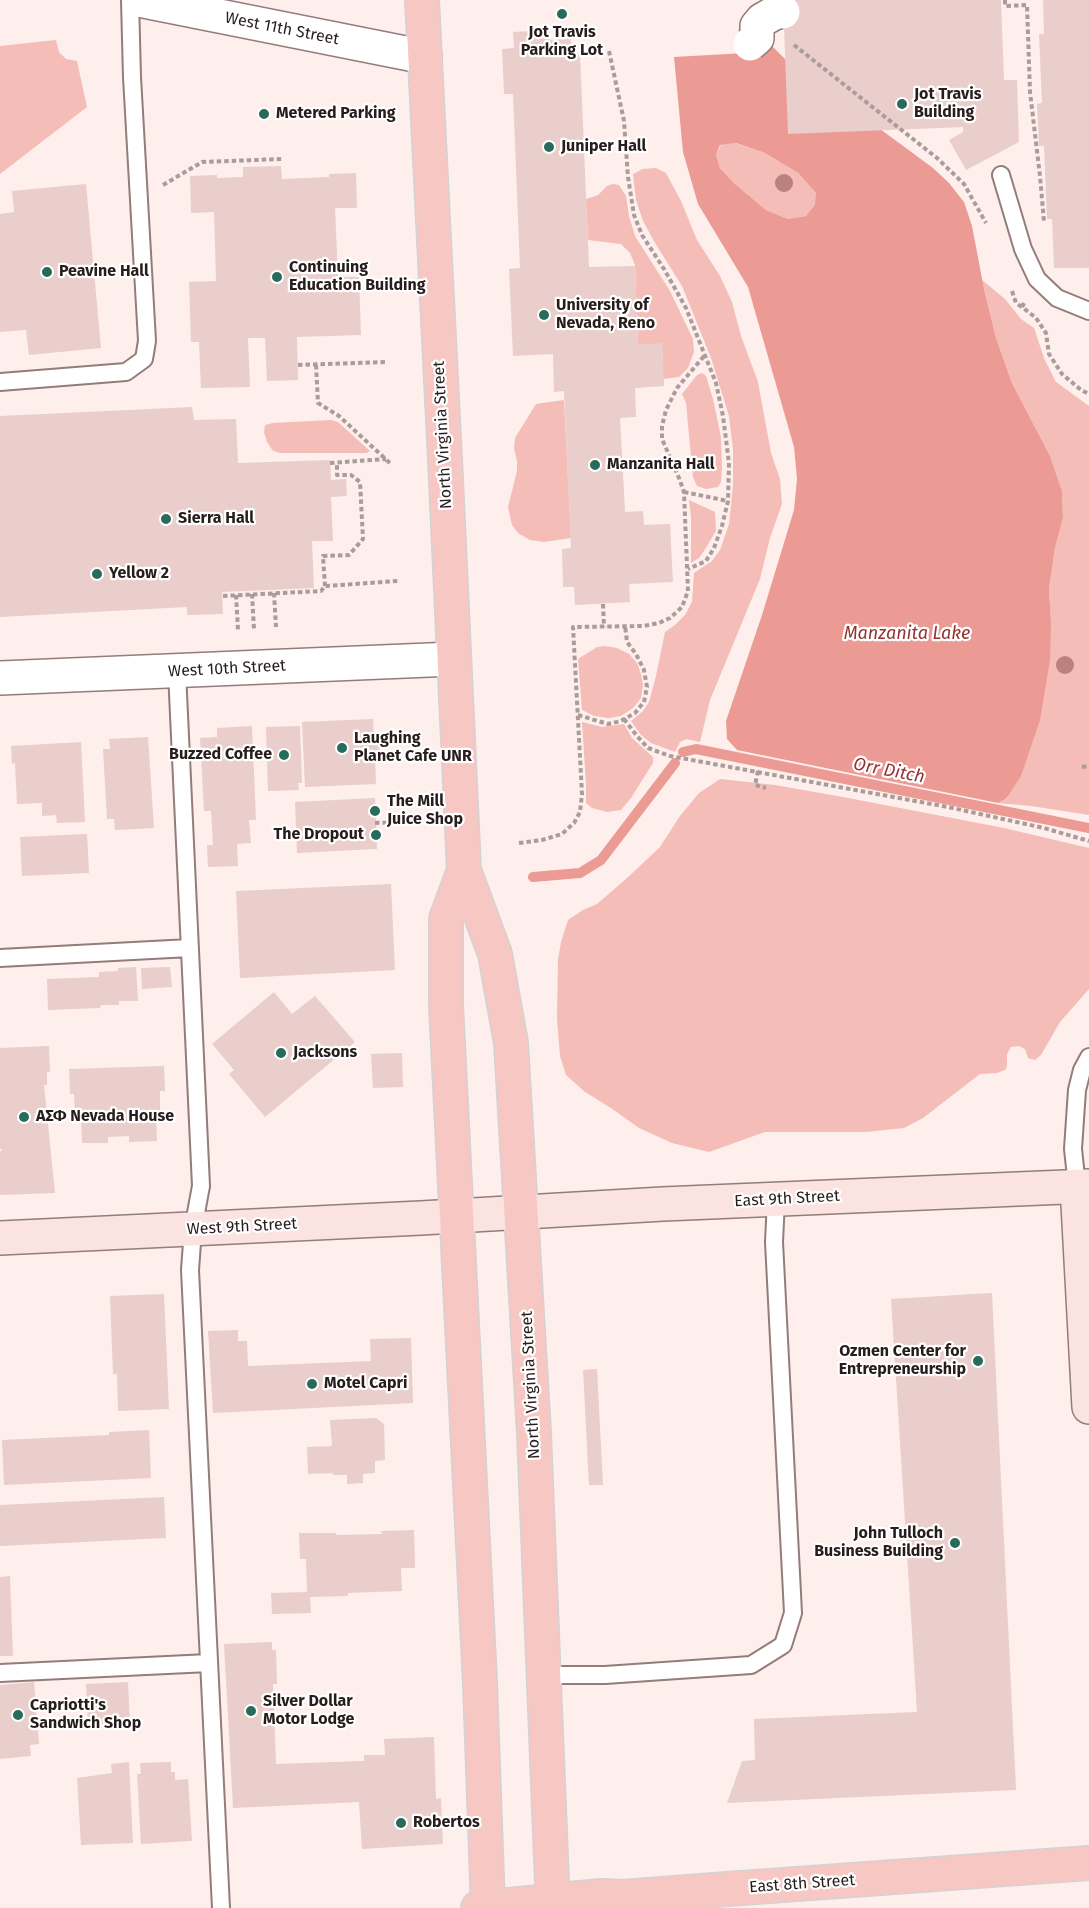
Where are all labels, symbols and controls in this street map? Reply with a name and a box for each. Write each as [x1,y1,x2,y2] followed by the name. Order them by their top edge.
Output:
[555,7,569,21] marker: Jot Travis Parking Lot
[223,9,341,49] street label: West 11th Street
[521,23,603,61] place label: Jot Travis Parking Lot
[914,85,981,123] place label: Jot Travis Building
[895,97,909,111] marker: Jot Travis Building
[276,104,396,124] place label: Metered Parking
[257,107,271,121] marker: Metered Parking
[561,137,646,157] place label: Juniper Hall
[542,140,556,154] marker: Juniper Hall
[289,258,426,296] place label: Continuing Education Building
[59,262,149,282] place label: Peavine Hall
[40,265,54,279] marker: Peavine Hall
[270,270,284,284] marker: Continuing Education Building
[556,296,655,334] place label: University of Nevada, Reno
[537,308,551,322] marker: University of Nevada, Reno
[430,360,456,510] street label: North Virginia Street
[607,455,715,475] place label: Manzanita Hall
[588,458,602,472] marker: Manzanita Hall
[178,509,254,529] place label: Sierra Hall
[159,512,173,526] marker: Sierra Hall
[109,564,169,584] place label: Yellow 2
[90,567,104,581] marker: Yellow 2
[844,623,970,645] water label: Manzanita Lake
[168,656,286,682] street label: West 10th Street
[354,729,472,767] place label: Laughing Planet Cafe UNR
[335,741,349,755] marker: Laughing Planet Cafe UNR
[169,745,272,765] place label: Buzzed Coffee
[277,748,291,762] marker: Buzzed Coffee
[851,754,927,788] water label: Orr Ditch
[387,792,463,830] place label: The Mill Juice Shop
[368,804,382,818] marker: The Mill Juice Shop
[274,825,364,845] place label: The Dropout
[369,828,383,842] marker: The Dropout
[293,1043,357,1063] place label: Jacksons
[274,1046,288,1060] marker: Jacksons
[36,1107,174,1127] place label: ΑΣΦ Nevada House
[17,1110,31,1124] marker: ΑΣΦ Nevada House
[734,1187,840,1211] street label: East 9th Street
[186,1215,298,1239] street label: West 9th Street
[518,1310,544,1460] street label: North Virginia Street
[839,1342,966,1380] place label: Ozmen Center for Entrepreneurship
[971,1354,985,1368] marker: Ozmen Center for Entrepreneurship
[324,1374,407,1394] place label: Motel Capri
[305,1377,319,1391] marker: Motel Capri
[814,1524,943,1562] place label: John Tulloch Business Building
[948,1536,962,1550] marker: John Tulloch Business Building
[263,1692,354,1730] place label: Silver Dollar Motor Lodge
[30,1696,141,1734] place label: Capriotti's Sandwich Shop
[244,1704,258,1718] marker: Silver Dollar Motor Lodge
[11,1708,25,1722] marker: Capriotti's Sandwich Shop
[413,1813,480,1833] place label: Robertos
[394,1816,408,1830] marker: Robertos
[748,1871,856,1897] street label: East 8th Street

